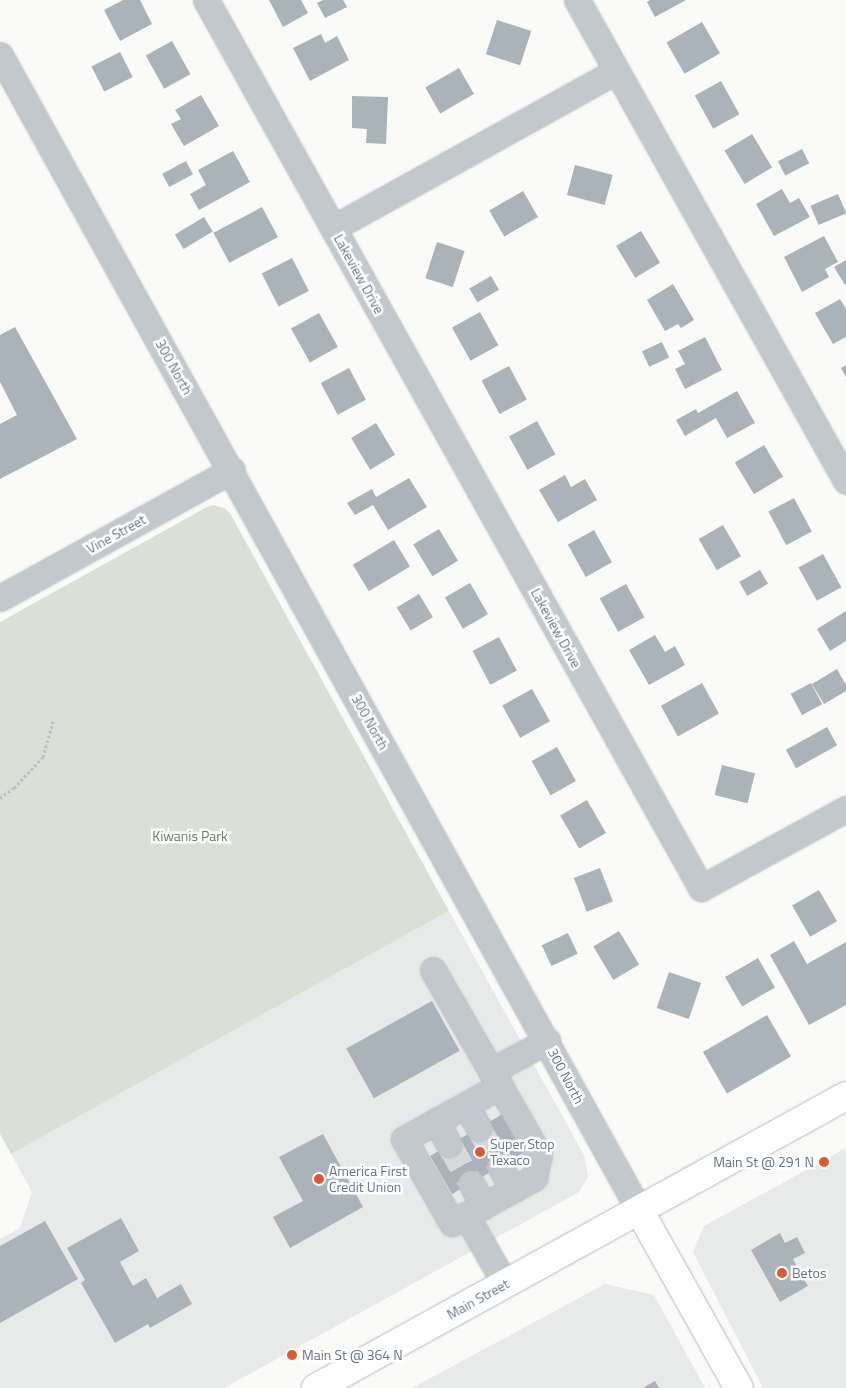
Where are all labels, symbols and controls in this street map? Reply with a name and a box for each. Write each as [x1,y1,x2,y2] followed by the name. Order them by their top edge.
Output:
[330,231,388,317] street label: Lakeview Drive
[152,336,196,398] street label: 300 North
[84,511,148,557] street label: Vine Street
[527,585,585,671] street label: Lakeview Drive
[348,691,392,753] street label: 300 North
[152,828,228,844] park label: Kiwanis Park
[544,1045,588,1107] street label: 300 North
[490,1136,555,1168] place label: Super Stop Texaco
[474,1146,486,1158] marker: Super Stop Texaco
[713,1154,814,1170] place label: Main St @ 291 N
[818,1156,830,1168] marker: Main St @ 291 N
[329,1163,407,1196] place label: America First Credit Union
[313,1173,325,1185] marker: America First Credit Union
[792,1265,826,1281] place label: Betos
[776,1267,788,1279] marker: Betos
[444,1275,512,1323] street label: Main Street
[302,1347,403,1363] place label: Main St @ 364 N
[286,1349,298,1361] marker: Main St @ 364 N

